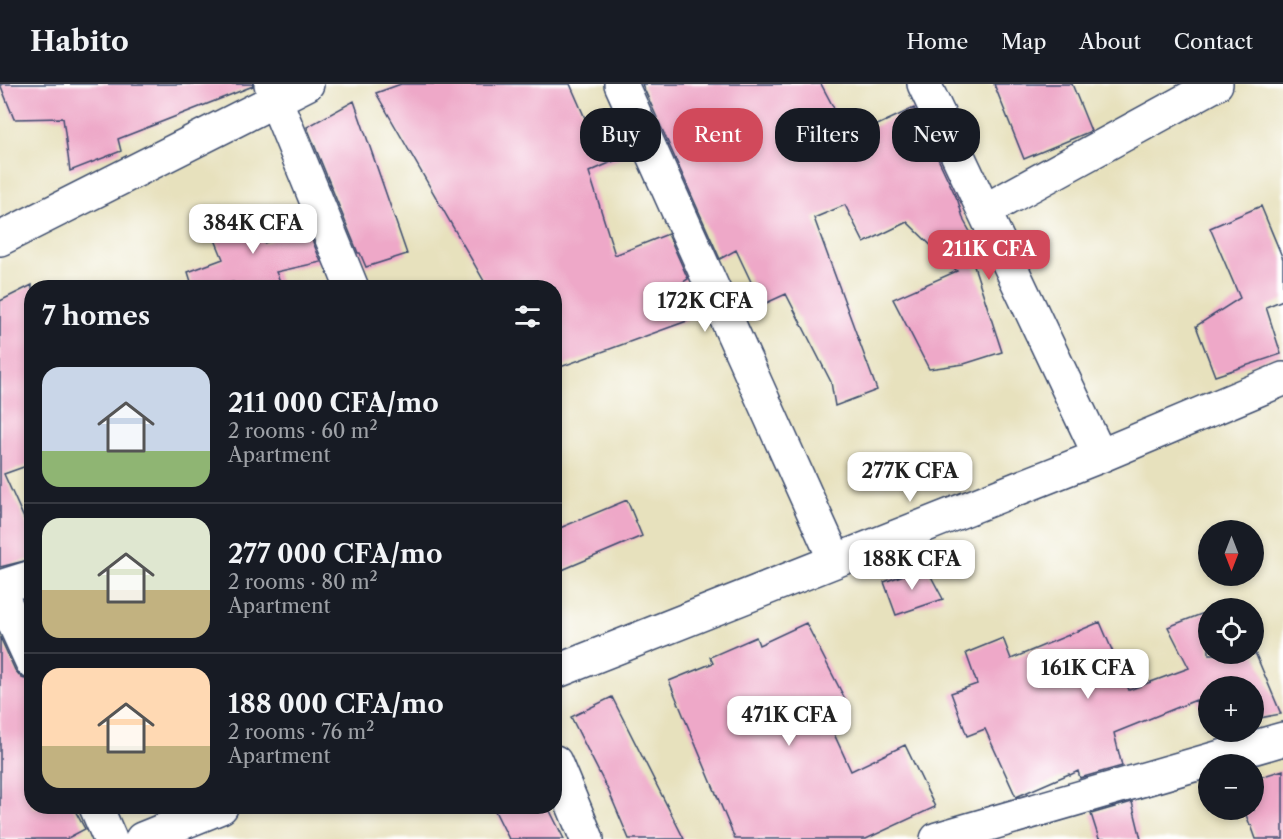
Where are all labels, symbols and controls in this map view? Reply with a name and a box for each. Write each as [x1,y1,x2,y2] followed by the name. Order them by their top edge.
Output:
[30,24,129,58] text: Habito
[907,29,968,54] text: Home
[1001,29,1046,54] text: Map
[1079,29,1141,54] text: About
[1174,29,1253,54] text: Contact
[580,108,661,162] chip: Buy
[673,108,763,162] chip: Rent
[775,108,880,162] chip: Filters
[892,108,980,162] chip: New
[191,204,315,255] pin: 384K CFA
[203,211,303,235] text: 384K CFA
[927,230,1051,281] pin: 211K CFA
[942,237,1036,261] text: 211K CFA
[643,282,767,333] pin: 172K CFA
[657,289,753,313] text: 172K CFA
[42,300,150,332] text: 7 homes
[511,300,544,333] icon: filters
[228,387,439,419] text: 211 000 CFA/mo
[90,391,162,463] icon: home
[228,419,378,443] text: 2 rooms · 60 m²
[228,443,331,467] text: Apartment
[848,452,972,503] pin: 277K CFA
[861,459,959,483] text: 277K CFA
[1198,520,1264,586] north arrow
[1198,520,1264,820] map controls
[228,538,442,570] text: 277 000 CFA/mo
[850,540,974,591] pin: 188K CFA
[90,542,162,614] icon: home
[863,547,961,571] text: 188K CFA
[228,570,378,594] text: 2 rooms · 80 m²
[228,594,331,618] text: Apartment
[1198,598,1264,664] button: locate
[1026,649,1150,700] pin: 161K CFA
[1041,656,1135,680] text: 161K CFA
[1198,676,1264,742] button: +
[228,688,444,720] text: 188 000 CFA/mo
[90,692,162,764] icon: home
[727,696,851,747] pin: 471K CFA
[741,703,837,727] text: 471K CFA
[228,720,374,744] text: 2 rooms · 76 m²
[228,744,331,768] text: Apartment
[1198,754,1264,820] button: −

